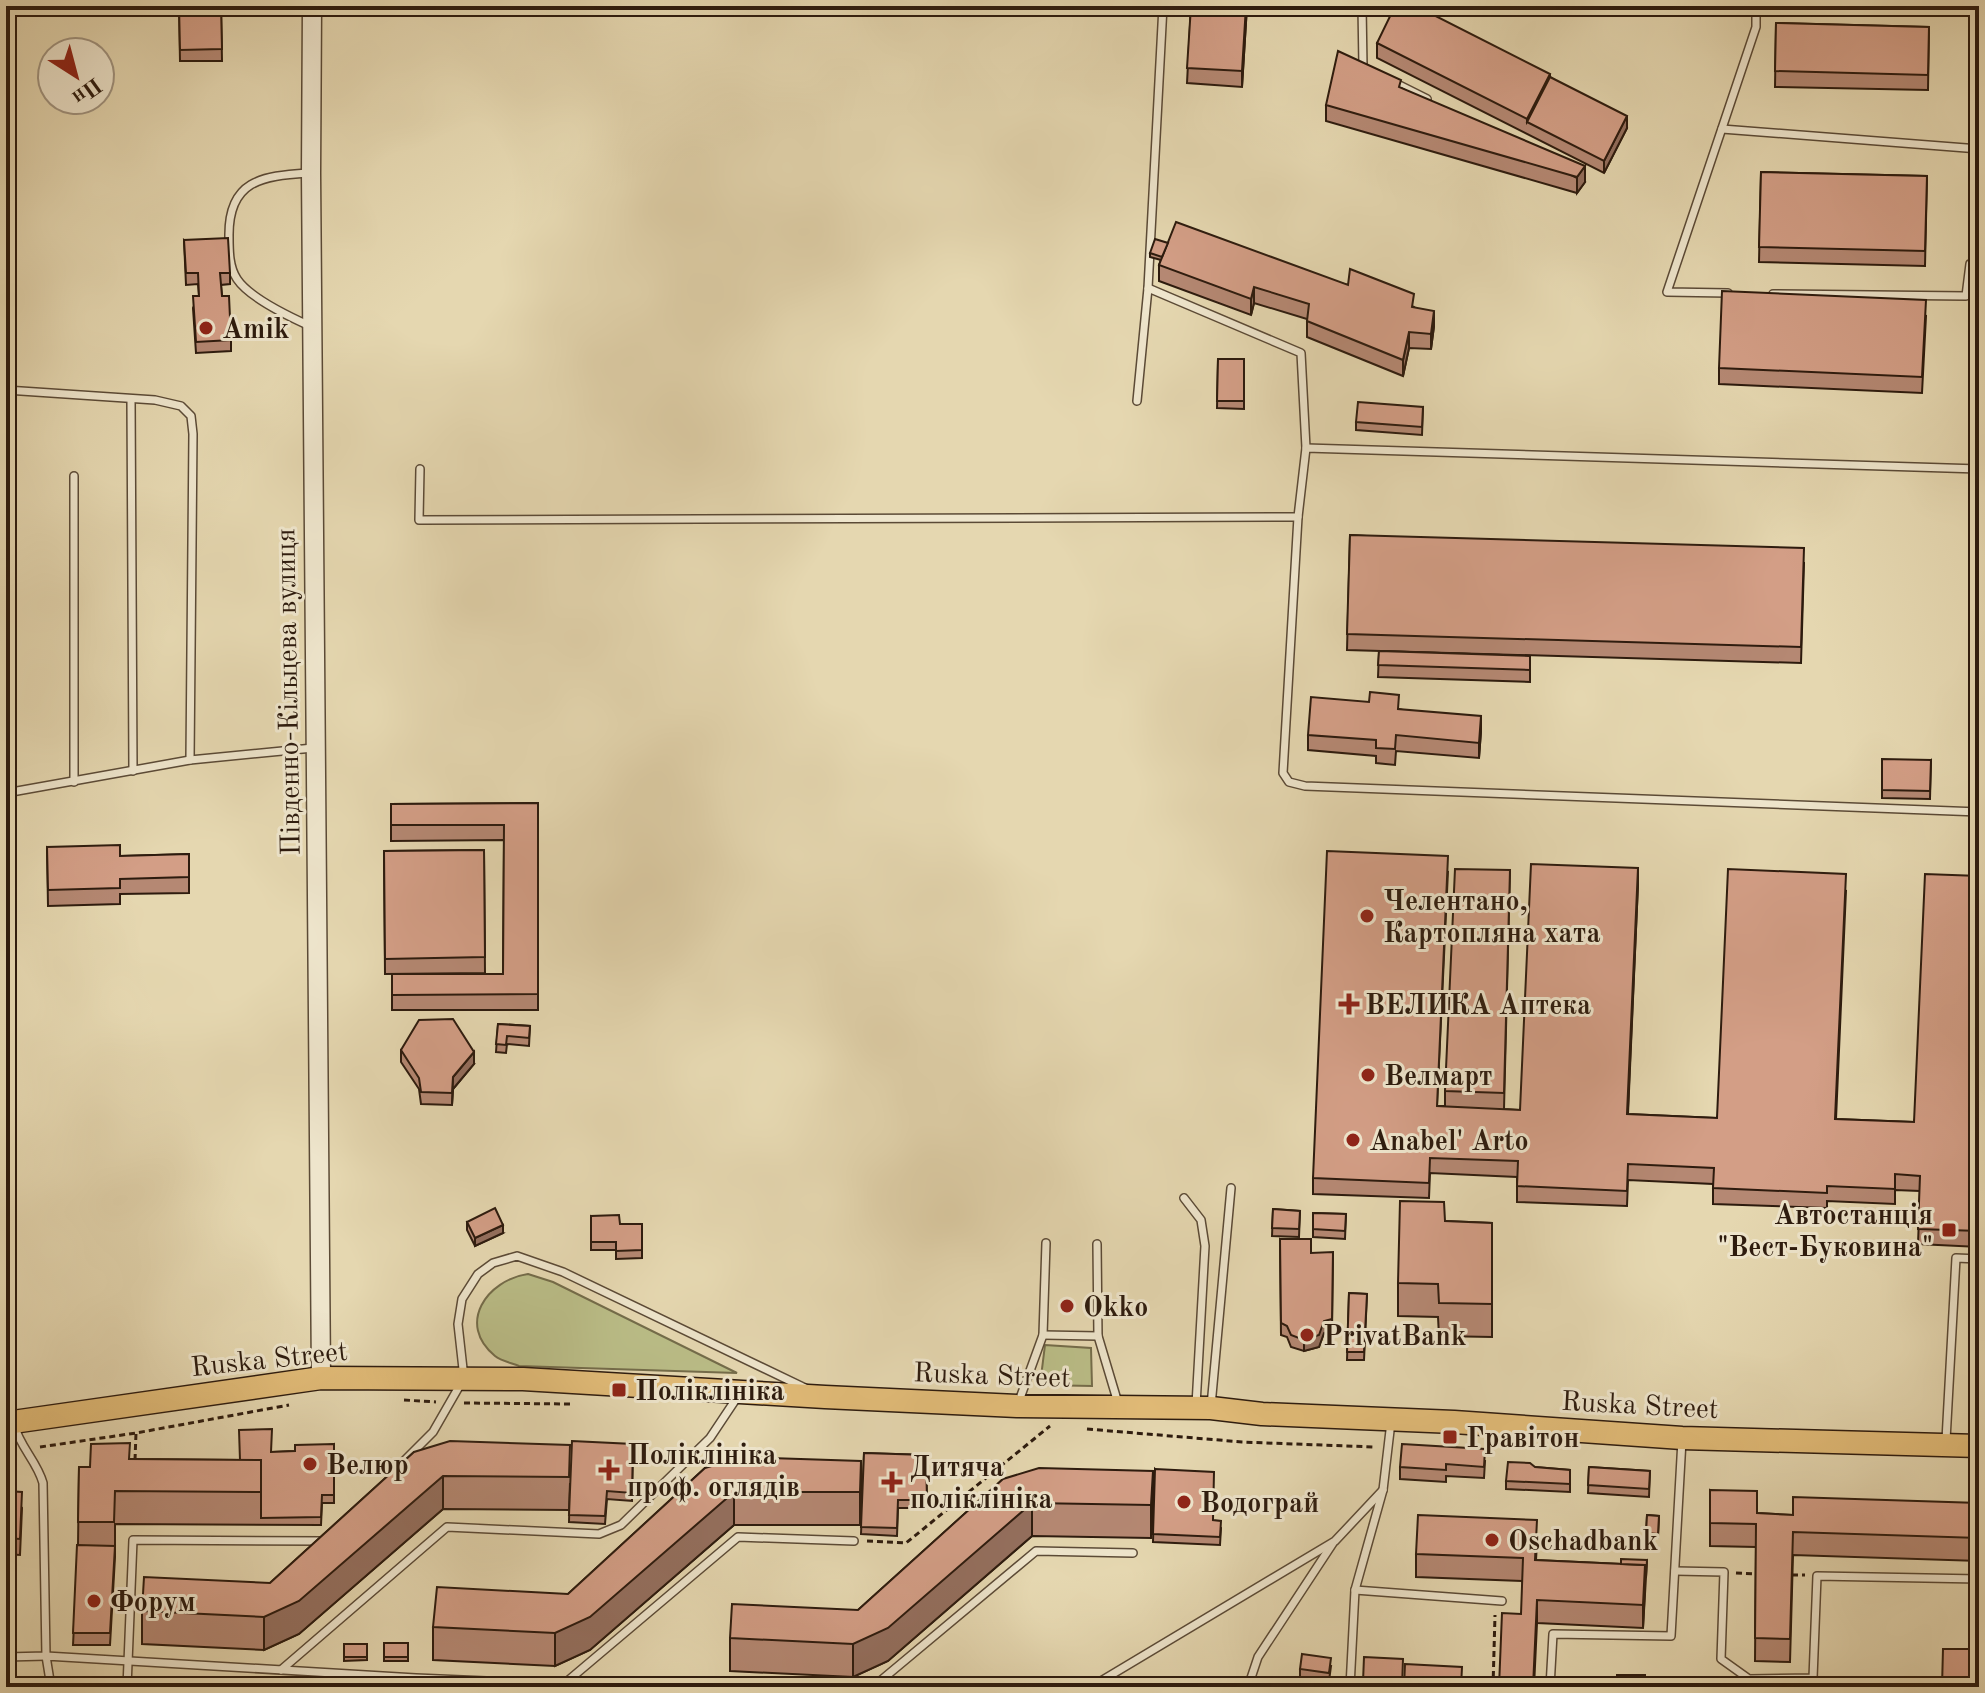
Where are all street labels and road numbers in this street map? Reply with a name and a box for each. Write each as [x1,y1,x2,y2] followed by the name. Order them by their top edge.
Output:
[273,528,307,856] street label: Південно-Кільцева вулиця
[189,1339,349,1383] street label: Ruska Street
[913,1360,1071,1394] street label: Ruska Street
[1560,1389,1719,1425] street label: Ruska Street

